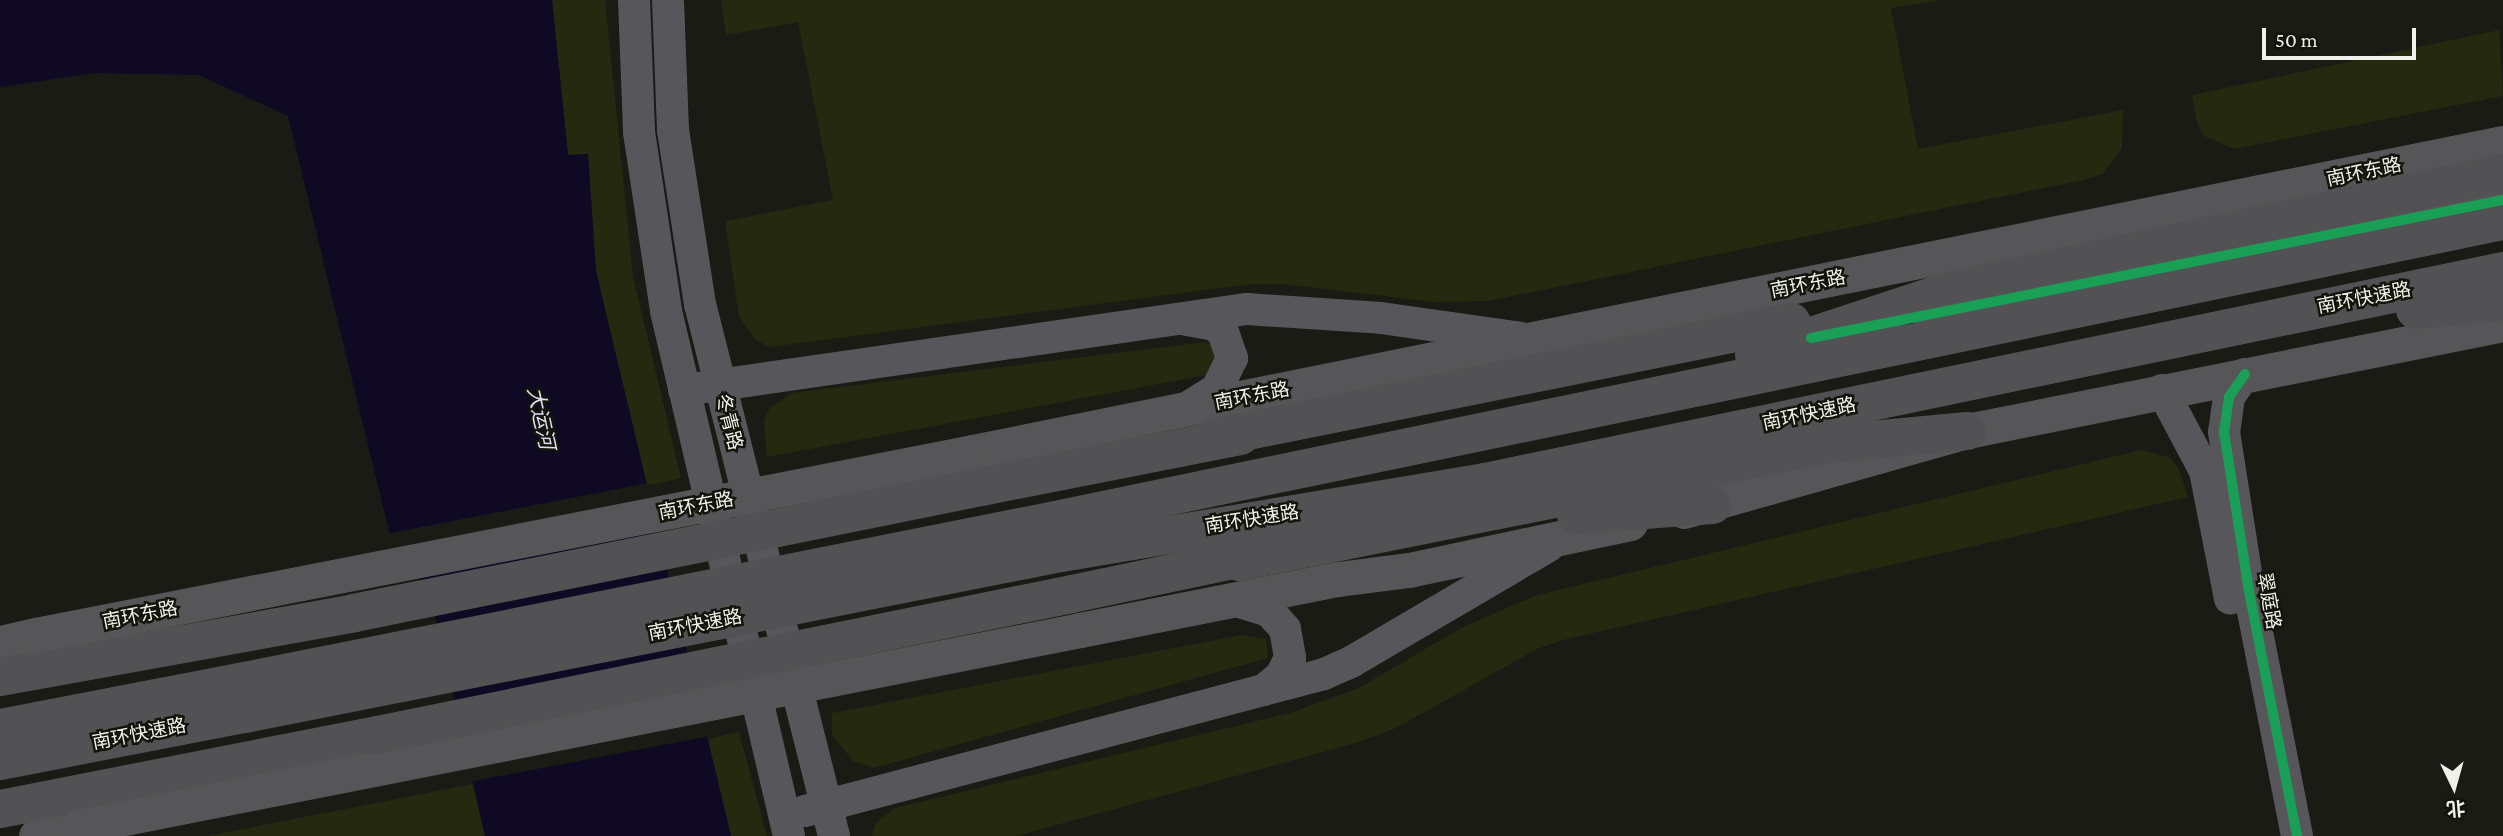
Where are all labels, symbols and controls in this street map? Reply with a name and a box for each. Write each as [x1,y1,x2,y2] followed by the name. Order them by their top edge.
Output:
[2265,14,2419,58] scale bar
[2275,28,2318,52] text: 50 m
[2324,153,2404,191] street label: 南环东路
[1769,266,1847,302] street label: 南环东路
[2315,278,2413,318] street label: 南环快速路
[1213,378,1291,414] street label: 南环东路
[522,385,560,451] water label: 大运河
[711,392,747,452] street label: 冬青路
[1760,393,1858,435] street label: 南环快速路
[657,488,735,524] street label: 南环东路
[1203,500,1301,538] street label: 南环快速路
[2253,571,2285,631] street label: 翠庭路
[101,597,179,633] street label: 南环东路
[646,605,744,645] street label: 南环快速路
[90,714,188,754] street label: 南环快速路
[2419,752,2489,822] north arrow
[2445,797,2466,820] text: 北

